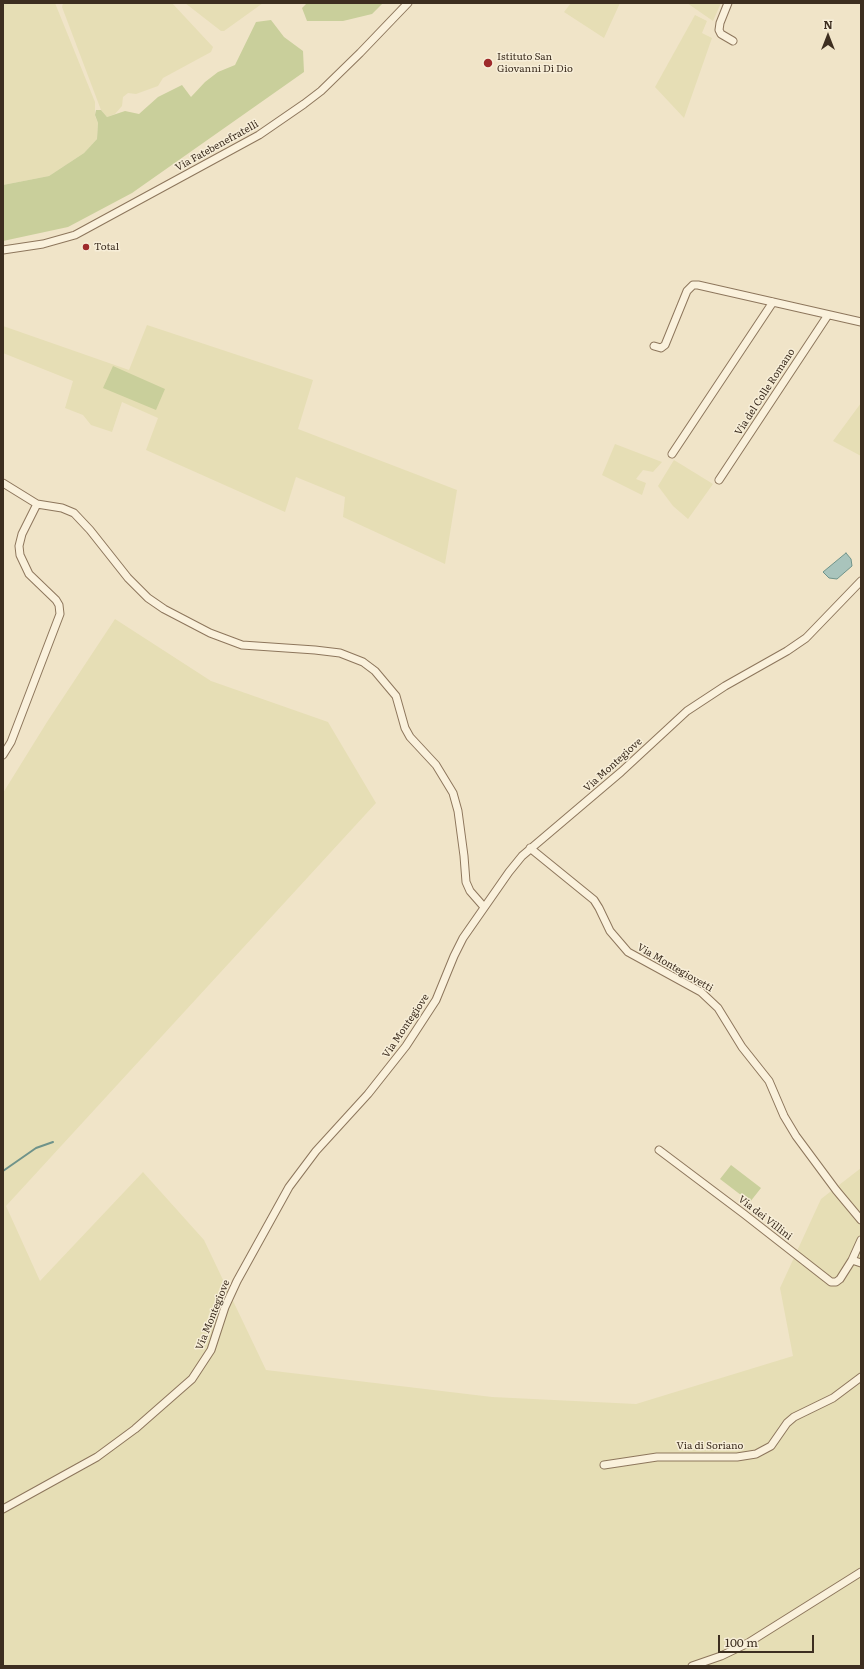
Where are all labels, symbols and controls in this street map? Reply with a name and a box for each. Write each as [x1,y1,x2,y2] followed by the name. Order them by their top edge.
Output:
[808,16,848,56] north arrow
[823,16,833,32] text: N
[497,51,573,74] place label: Istituto San Giovanni Di Dio
[482,57,494,69] marker: Istituto San Giovanni Di Dio
[173,118,261,174] street label: Via Fatebenefratelli
[94,241,119,253] place label: Total
[81,242,91,252] marker: Total
[732,346,798,438] street label: Via del Colle Romano
[581,736,645,794] street label: Via Montegiove
[635,941,715,995] street label: Via Montegiovetti
[380,992,432,1060] street label: Via Montegiove
[736,1193,794,1243] street label: Via dei Villini
[193,1278,233,1352] street label: Via Montegiove
[677,1440,743,1452] street label: Via di Soriano
[720,1627,816,1653] scale bar
[725,1633,758,1651] text: 100 m

